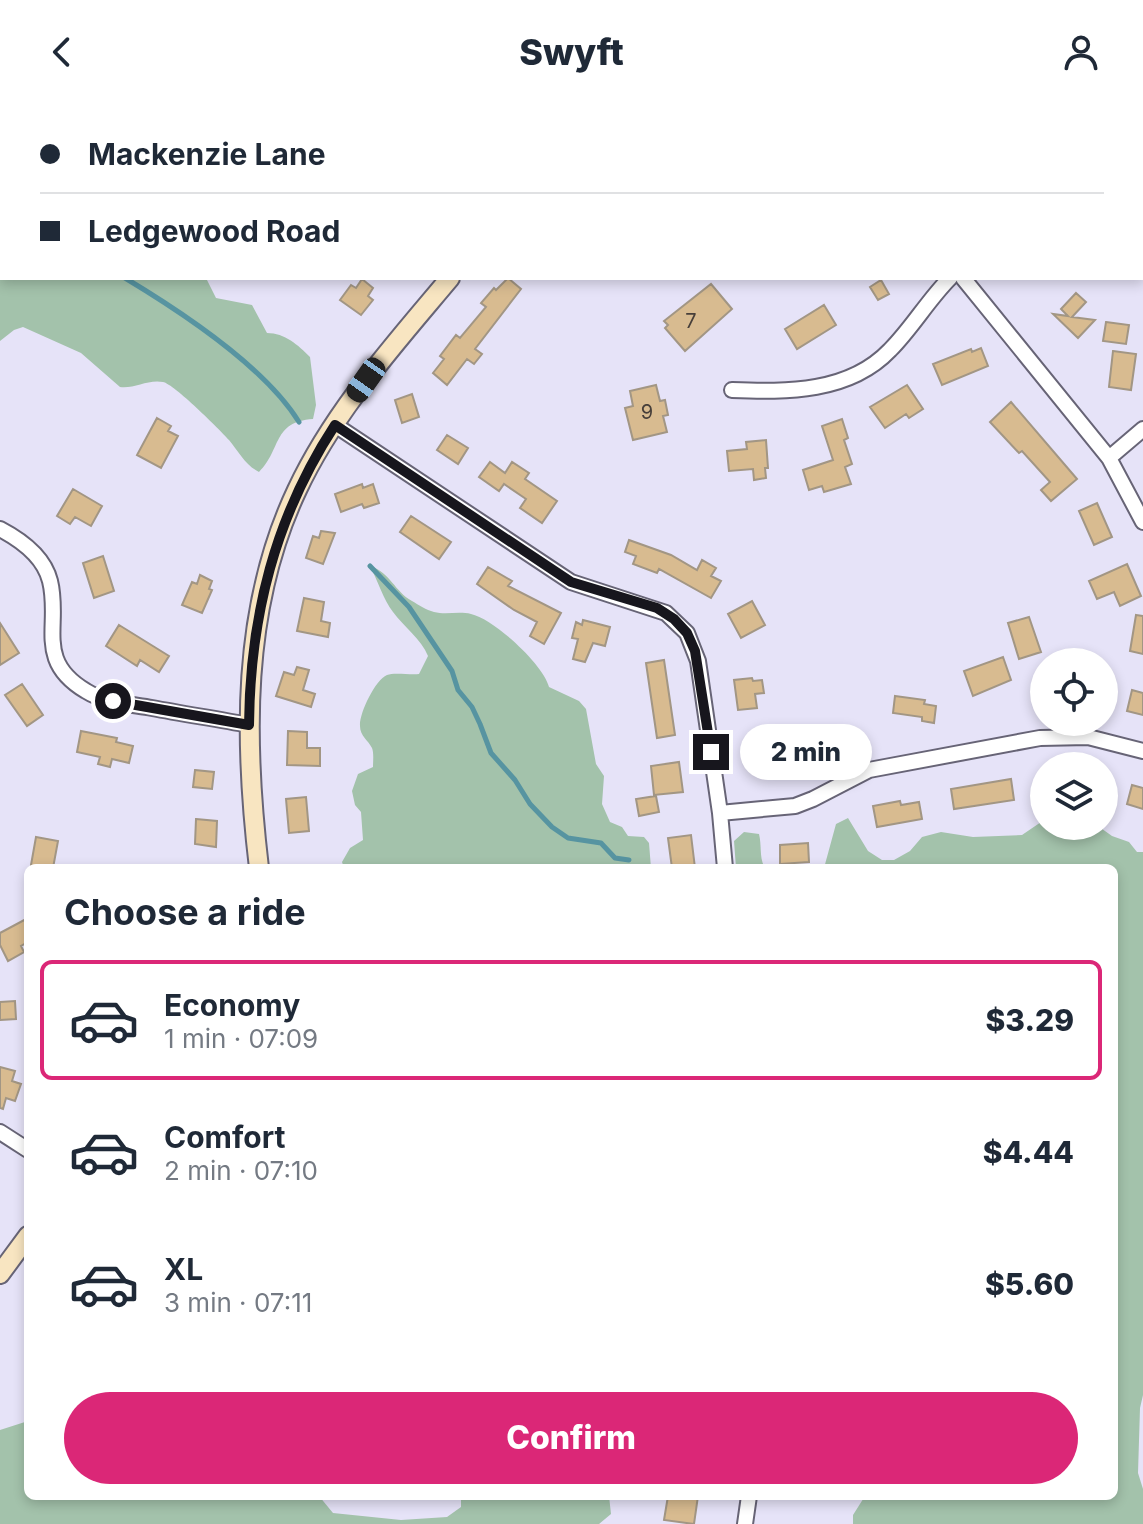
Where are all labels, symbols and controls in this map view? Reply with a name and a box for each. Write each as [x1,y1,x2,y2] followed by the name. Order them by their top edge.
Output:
[40,30,84,74] icon: back
[519,30,624,74] text: Swyft
[1059,30,1103,74] icon: person
[88,136,326,172] text: Mackenzie Lane
[88,213,340,249] text: Ledgewood Road
[685,309,697,333] house number: 7
[342,353,390,407] car
[641,400,653,424] house number: 9
[1030,648,1118,840] map controls
[1030,648,1118,736] button: locate
[95,683,131,719] route start
[739,724,871,780] callout: 2 min
[693,734,729,770] route end
[771,736,841,767] text: 2 min
[1030,752,1118,840] button: layers
[64,890,306,934] text: Choose a ride
[68,984,140,1056] icon: car
[164,987,300,1023] text: Economy
[986,1002,1074,1038] text: $3.29
[164,1023,318,1054] text: 1 min · 07:09
[68,1116,140,1188] icon: car
[164,1119,285,1155] text: Comfort
[983,1134,1074,1170] text: $4.44
[164,1155,318,1186] text: 2 min · 07:10
[68,1248,140,1320] icon: car
[164,1251,203,1287] text: XL
[985,1266,1074,1302] text: $5.60
[164,1287,312,1318] text: 3 min · 07:11
[64,1392,1078,1484] button: Confirm

